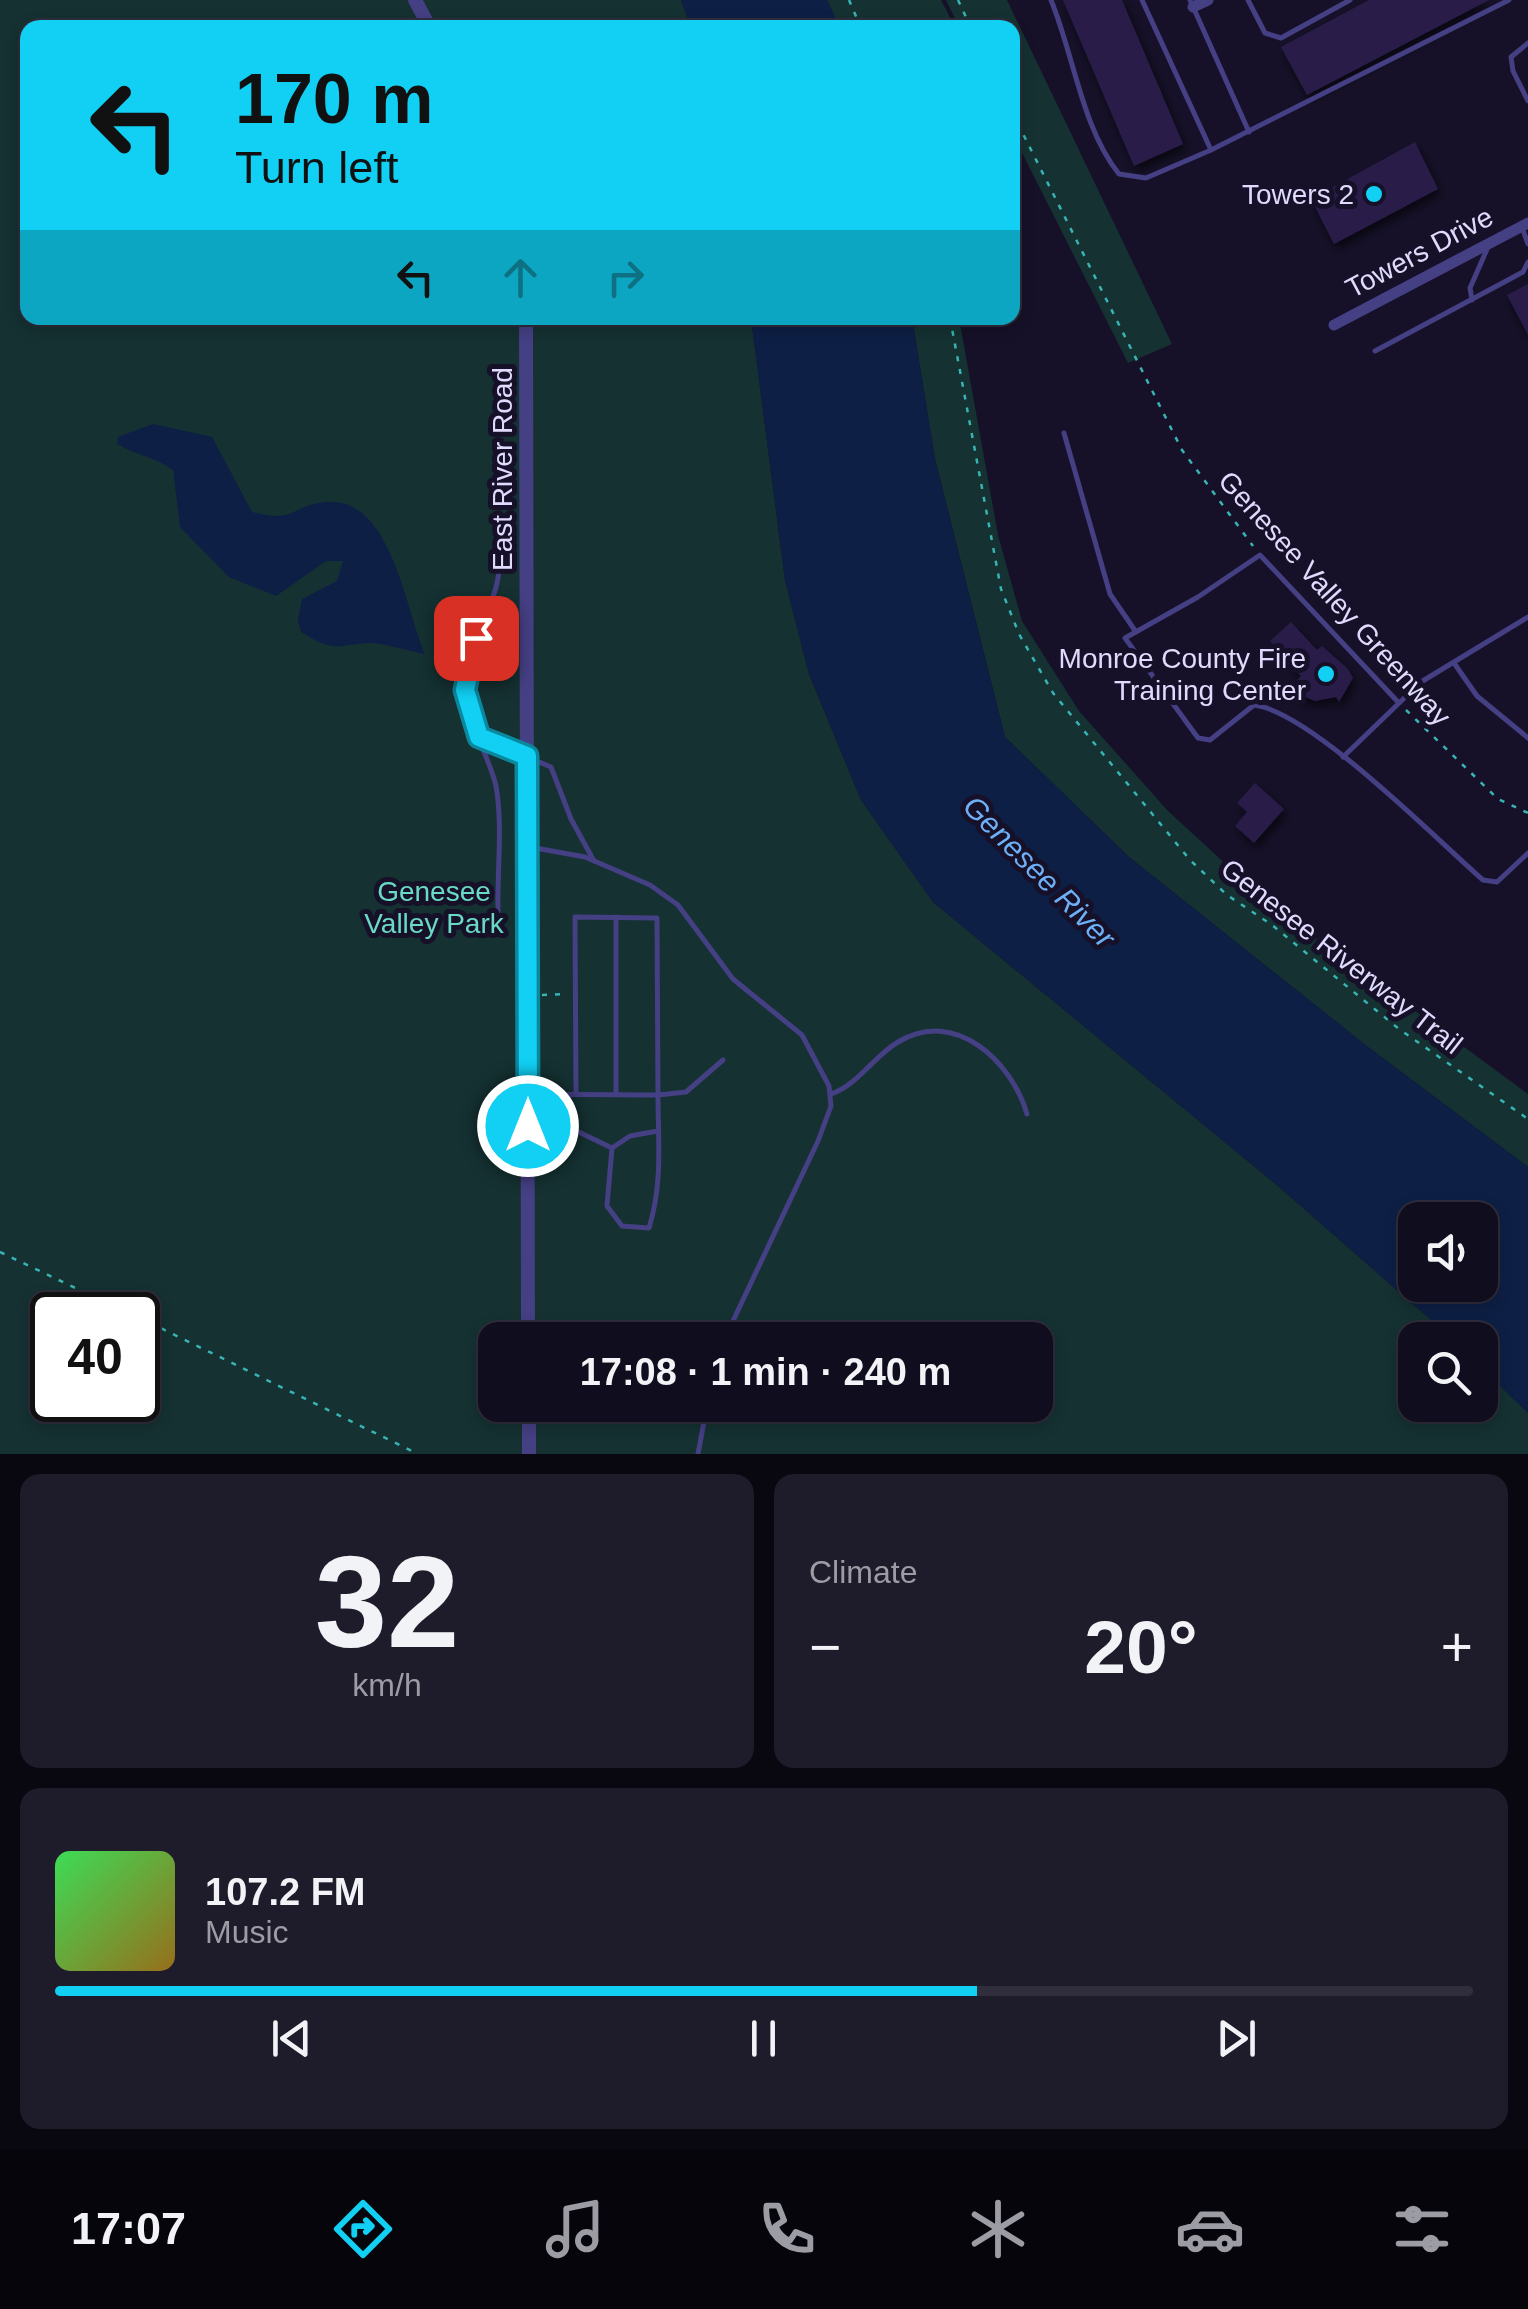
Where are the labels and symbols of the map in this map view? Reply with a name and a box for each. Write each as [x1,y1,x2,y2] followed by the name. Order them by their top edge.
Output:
[1242,179,1354,210] place label: Towers 2
[1363,183,1385,205] marker: Towers 2
[1341,201,1498,304] street label: Towers Drive
[487,367,518,571] street label: East River Road
[1212,465,1457,732] street label: Genesee Valley Greenway
[434,596,519,681] pin
[1059,643,1306,706] place label: Monroe County Fire Training Center
[1315,663,1337,685] marker: Monroe County Fire Training Center
[957,789,1122,955] water label: Genesee River
[1215,853,1468,1060] street label: Genesee Riverway Trail
[364,876,505,939] park label: Genesee Valley Park
[476,1074,580,1178] position arrow
[30,1292,160,1422] speed limit sign: 40

